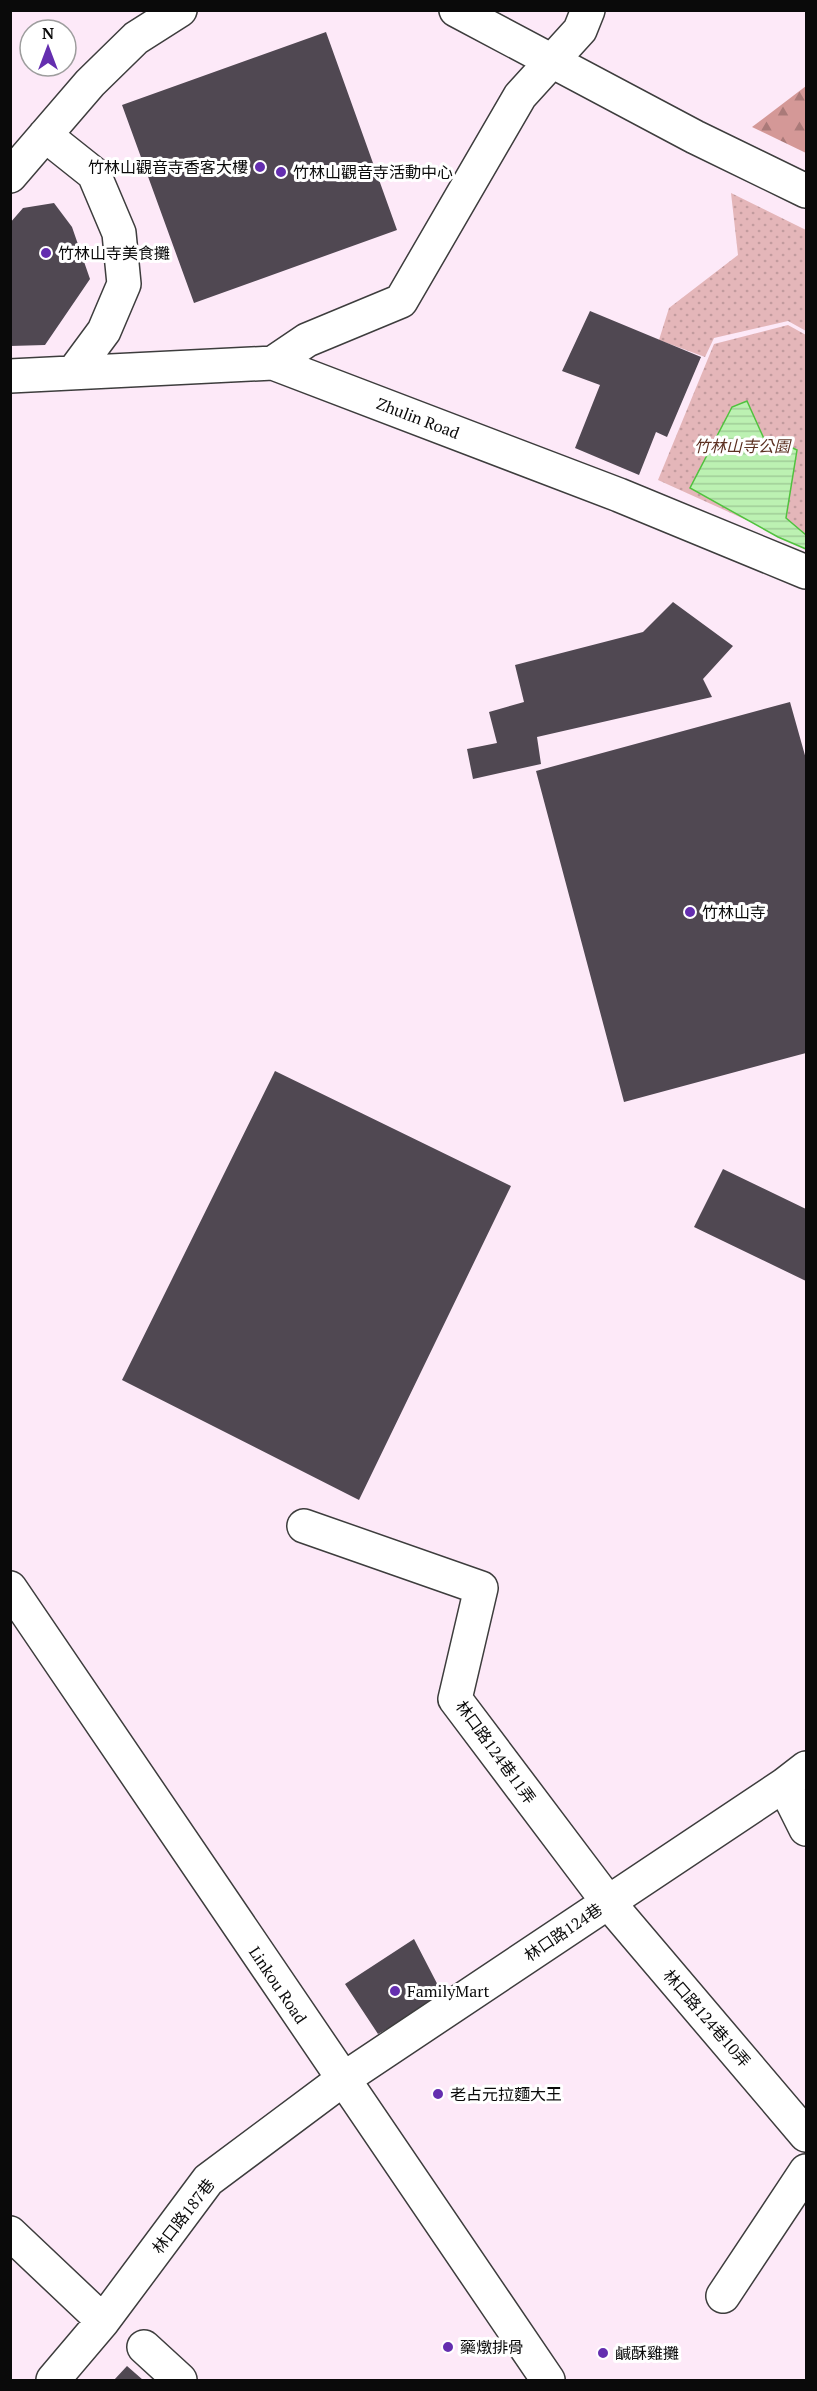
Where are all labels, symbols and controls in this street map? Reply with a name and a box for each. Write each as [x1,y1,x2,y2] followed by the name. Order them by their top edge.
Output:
[18,18,78,78] north arrow
[42,22,54,44] text: N
[88,156,248,178] place label: 竹林山觀音寺香客大樓
[253,160,267,174] marker: 竹林山觀音寺香客大樓
[293,161,453,183] place label: 竹林山觀音寺活動中心
[274,165,288,179] marker: 竹林山觀音寺活動中心
[58,242,170,264] place label: 竹林山寺美食攤
[39,246,53,260] marker: 竹林山寺美食攤
[373,392,463,444] street label: Zhulin Road
[694,435,792,457] park label: 竹林山寺公園
[702,901,766,923] place label: 竹林山寺
[683,905,697,919] marker: 竹林山寺
[451,1696,541,1808] street label: 林口路124巷11弄
[520,1898,606,1966] street label: 林口路124巷
[244,1942,312,2028] street label: Linkou Road
[658,1965,756,2071] street label: 林口路124巷10弄
[407,1980,489,2002] place label: FamilyMart
[388,1984,402,1998] marker: FamilyMart
[450,2083,562,2105] place label: 老占元拉麵大王
[431,2087,445,2101] marker: 老占元拉麵大王
[147,2174,219,2258] street label: 林口路187巷
[460,2336,524,2358] place label: 藥燉排骨
[441,2340,455,2354] marker: 藥燉排骨
[615,2342,679,2364] place label: 鹹酥雞攤
[596,2346,610,2360] marker: 鹹酥雞攤

